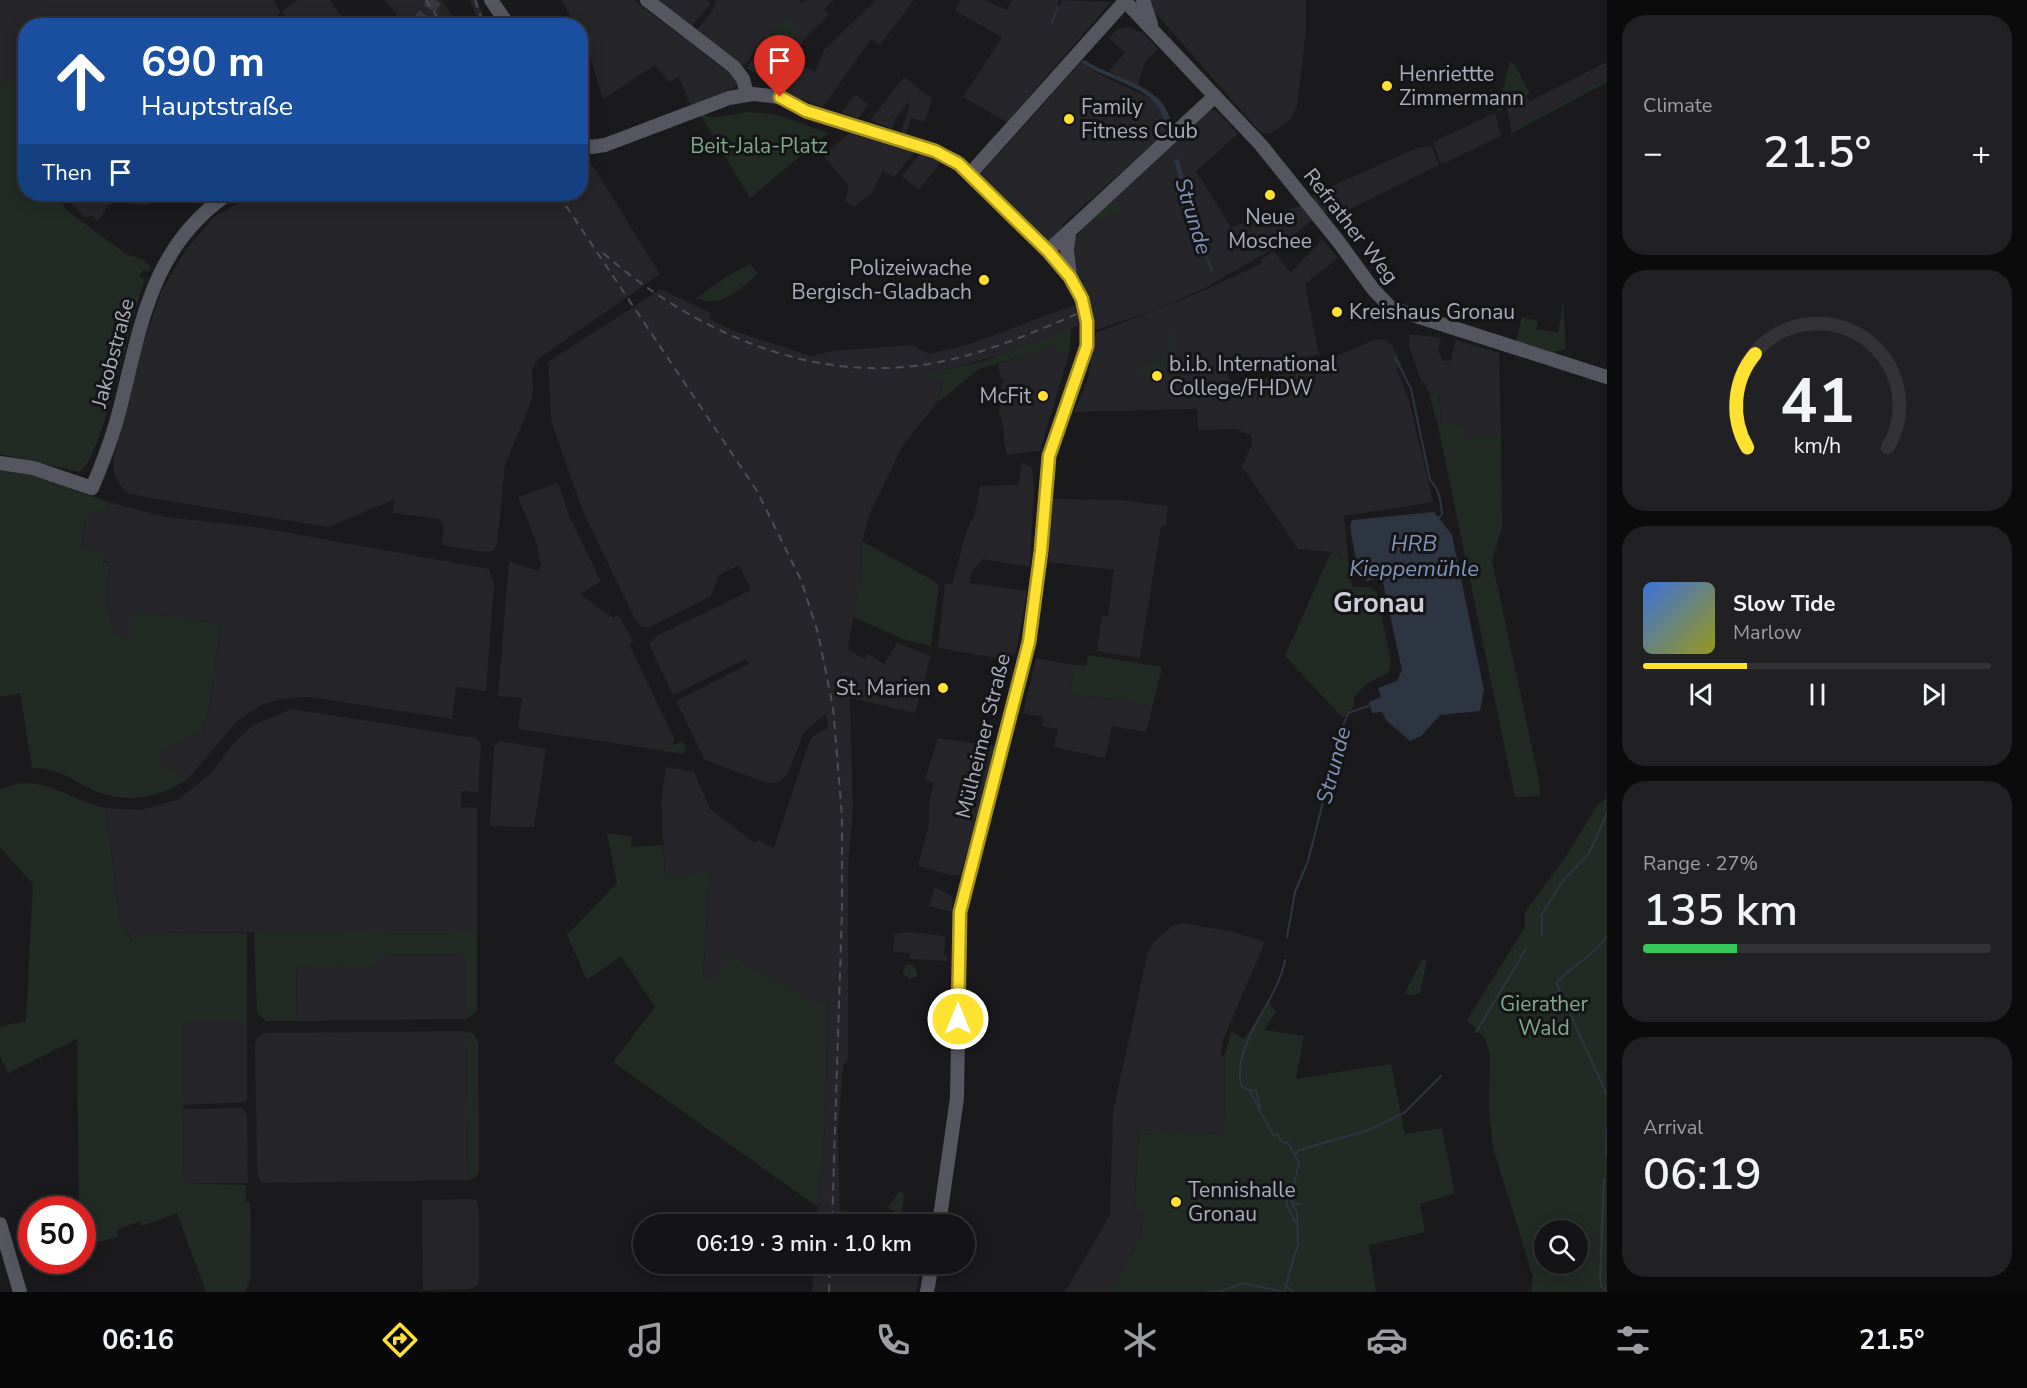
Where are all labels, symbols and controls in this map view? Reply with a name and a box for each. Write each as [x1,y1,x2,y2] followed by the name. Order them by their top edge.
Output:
[141,34,265,91] text: 690 m
[754,35,805,97] pin
[42,42,120,120] icon: ahead
[763,44,796,77] icon: arrive
[1399,60,1524,112] place label: Henriettte Zimmermann
[1380,79,1394,93] marker: Henriettte Zimmermann
[141,88,293,125] text: Hauptstraße
[1643,92,1712,119] text: Climate
[1081,93,1198,145] place label: Family Fitness Club
[1062,112,1076,126] marker: Family Fitness Club
[1763,122,1871,183] text: 21.5°
[1643,131,1663,176] text: −
[1971,131,1991,176] text: +
[690,132,828,160] park label: Beit-Jala-Platz
[104,156,137,189] icon: arrive
[42,158,92,188] text: Then
[1297,163,1405,289] street label: Refrather Weg
[1167,174,1219,258] water label: Strunde
[1263,188,1277,202] marker: Neue Moschee
[1228,203,1312,255] place label: Neue Moschee
[792,254,972,306] place label: Polizeiwache Bergisch-Gladbach
[977,273,991,287] marker: Polizeiwache Bergisch-Gladbach
[85,295,141,412] street label: Jakobstraße
[1349,298,1515,326] place label: Kreishaus Gronau
[1330,305,1344,319] marker: Kreishaus Gronau
[1169,350,1337,402] place label: b.i.b. International College/FHDW
[1780,359,1854,444] text: 41
[1150,369,1164,383] marker: b.i.b. International College/FHDW
[980,382,1032,410] place label: McFit
[1036,389,1050,403] marker: McFit
[1793,431,1841,461] text: km/h
[1349,529,1479,584] water label: HRB Kieppemühle
[1333,585,1425,622] district label: Gronau
[1733,589,1835,619] text: Slow Tide
[1733,619,1801,646] text: Marlow
[949,651,1017,821] street label: Mülheimer Straße
[836,674,931,702] place label: St. Marien
[1685,678,1718,711] icon: previous
[1801,678,1834,711] icon: pause
[1917,678,1950,711] icon: next
[936,681,950,695] marker: St. Marien
[1309,723,1359,807] water label: Strunde
[1643,850,1758,877] text: Range · 27%
[1643,880,1798,941] text: 135 km
[926,987,990,1051] position arrow
[1500,990,1588,1042] park label: Gierather Wald
[1643,1114,1703,1141] text: Arrival
[1643,1144,1762,1205] text: 06:19
[1188,1176,1296,1228] place label: Tennishalle Gronau
[1169,1195,1183,1209] marker: Tennishalle Gronau
[18,1196,96,1274] speed limit sign: 50
[1534,1220,1588,1274] map controls
[1534,1220,1588,1274] button: search
[696,1229,912,1259] text: 06:19 · 3 min · 1.0 km
[379,1319,421,1361] icon: directions
[625,1319,667,1361] icon: music
[872,1319,914,1361] icon: phone
[1119,1319,1161,1361] icon: climate
[1366,1319,1408,1361] icon: car
[1612,1319,1654,1361] icon: filters
[102,1322,174,1359] text: 06:16
[1859,1322,1925,1359] text: 21.5°

